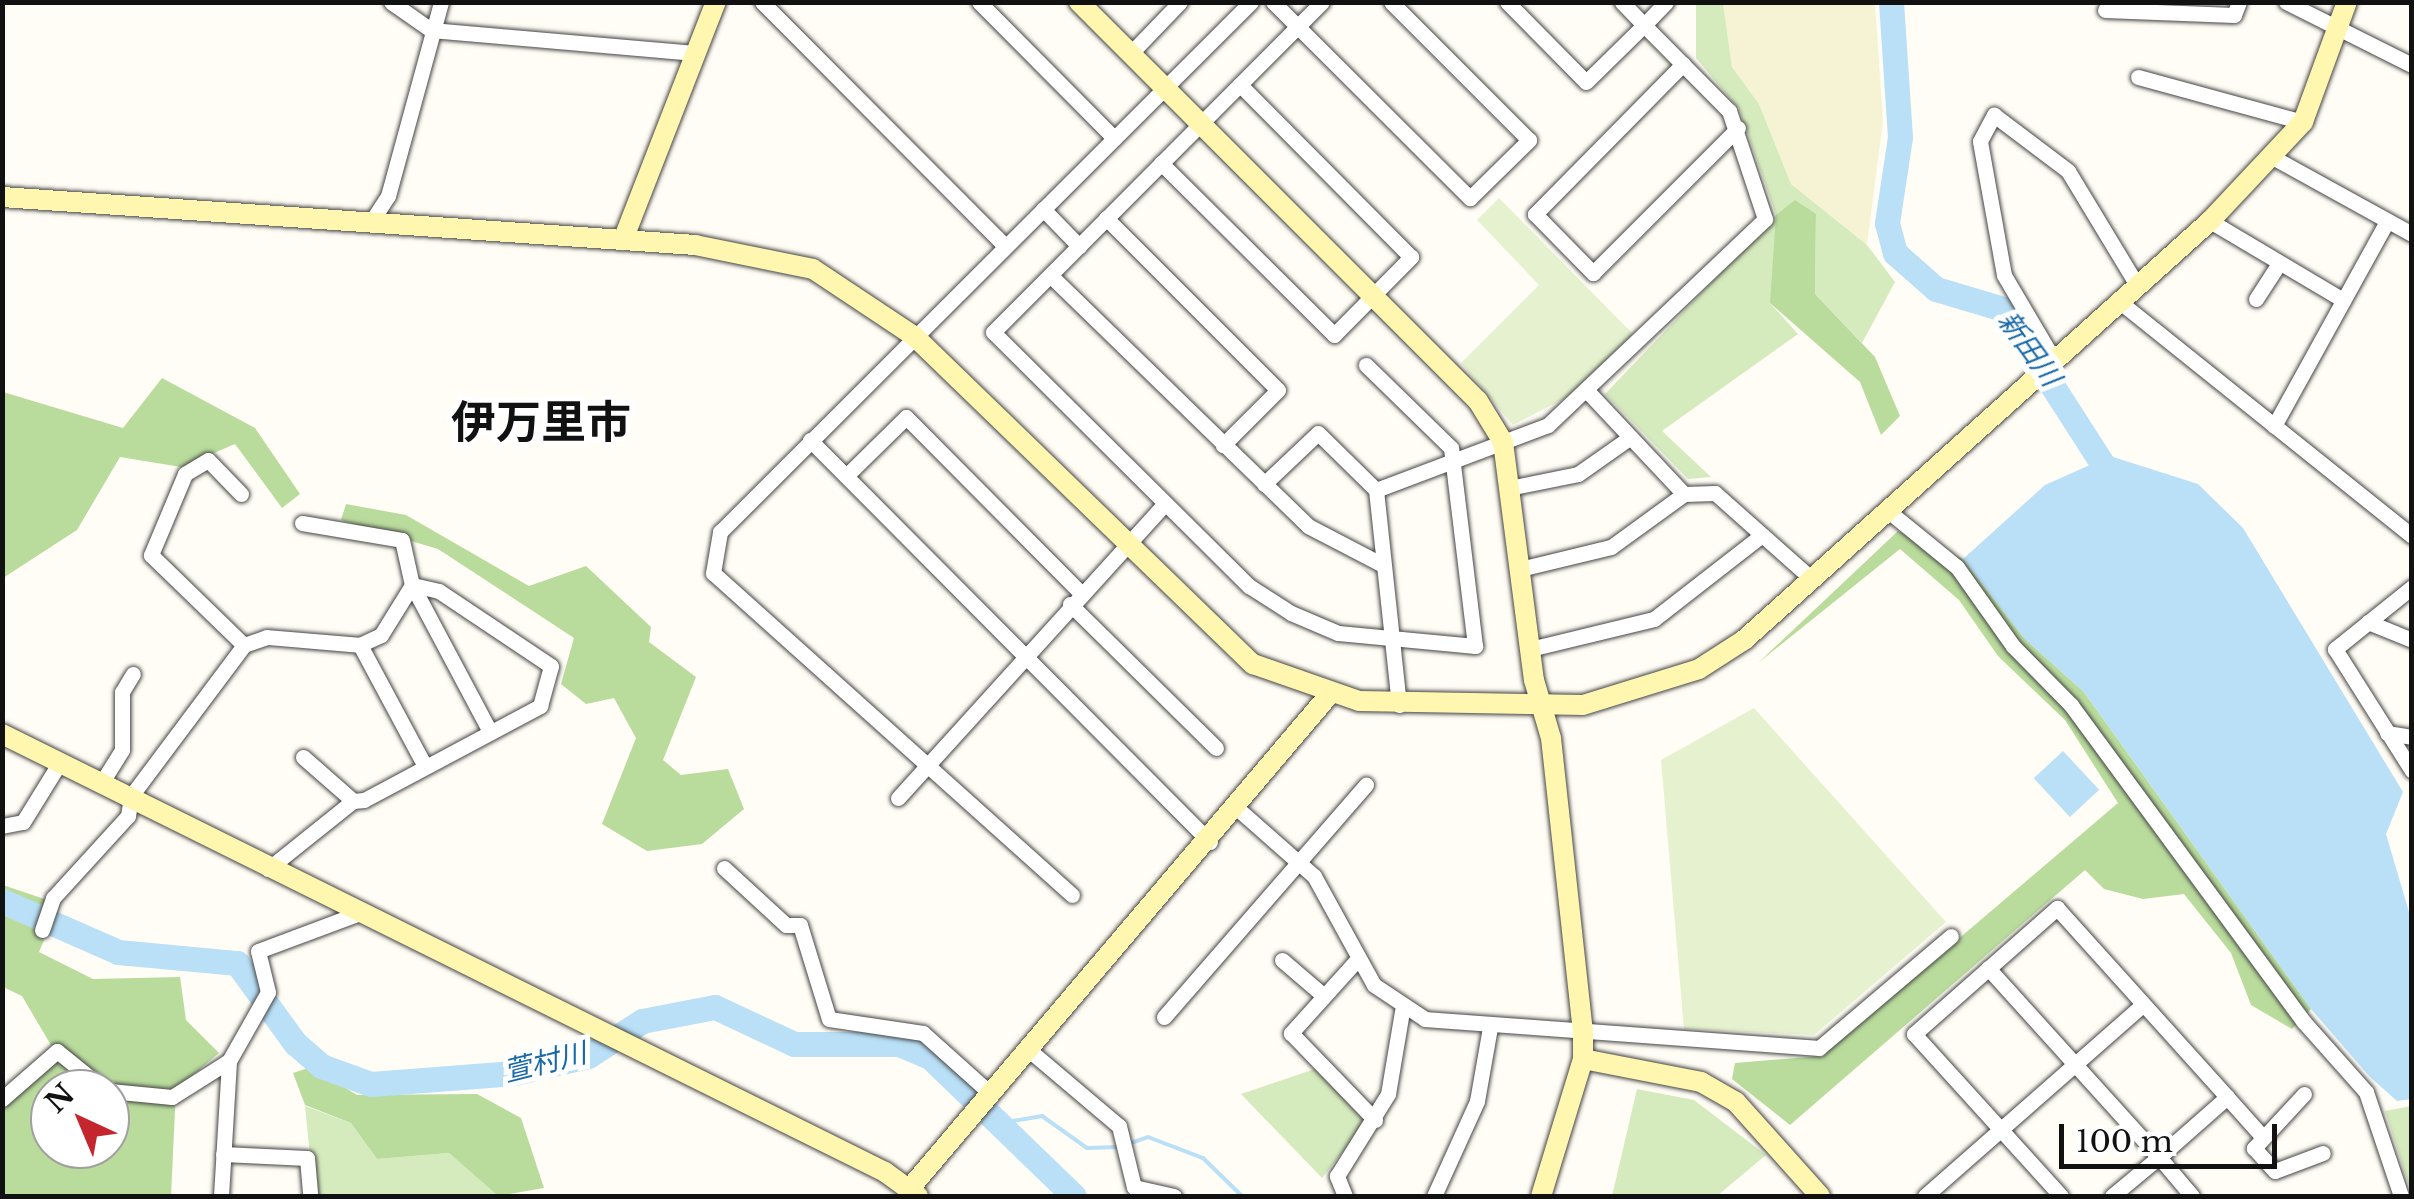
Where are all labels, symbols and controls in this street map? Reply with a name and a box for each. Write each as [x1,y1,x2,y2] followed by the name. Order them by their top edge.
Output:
[1991,305,2067,393] water label: 新田川
[451,396,631,450] district label: 伊万里市
[500,1037,590,1089] water label: 萱村川
[30,1069,130,1169] north arrow
[39,1077,82,1120] text: N
[2064,1104,2282,1166] scale bar
[2076,1123,2173,1160] text: 100 m

